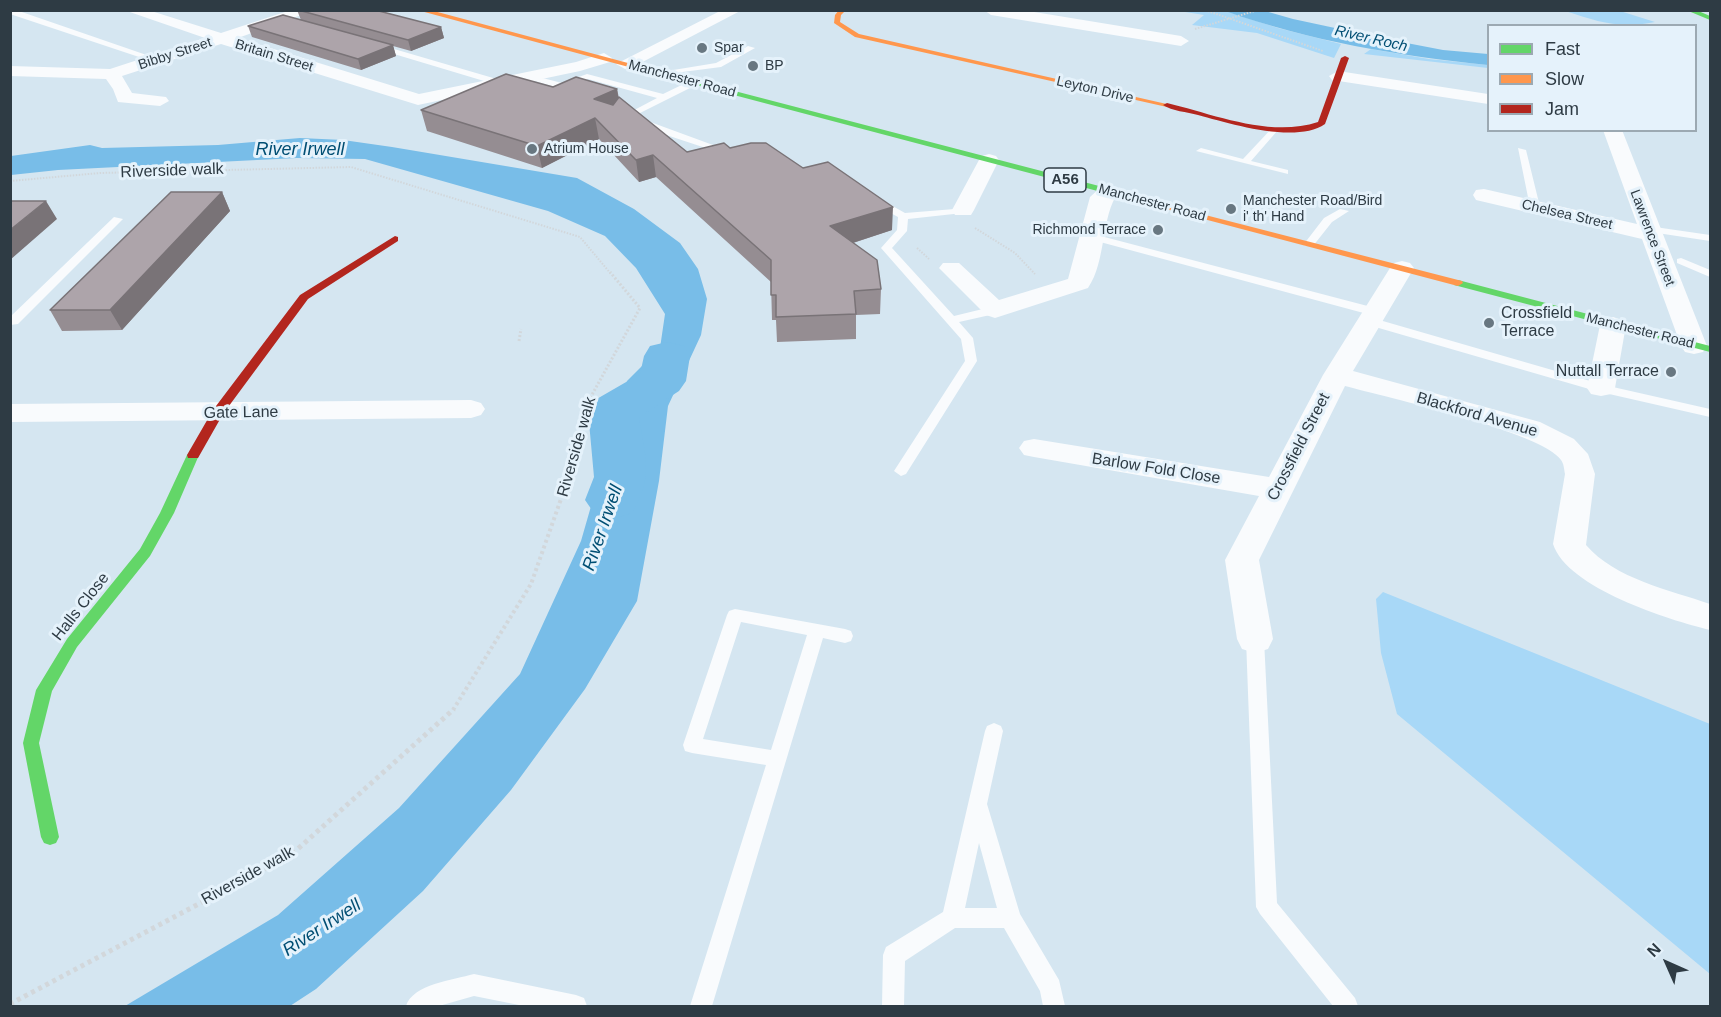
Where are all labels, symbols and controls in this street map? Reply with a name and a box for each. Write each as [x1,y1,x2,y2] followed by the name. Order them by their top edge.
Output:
[1333,22,1409,56] water label: River Roch
[1487,24,1697,132] legend
[136,34,214,74] street label: Bibby Street
[233,36,315,76] street label: Britain Street
[1545,39,1580,59] text: Fast
[714,40,744,56] place label: Spar
[695,41,709,55] marker: Spar
[626,57,738,101] street label: Manchester Road
[765,58,784,74] place label: BP
[746,59,760,73] marker: BP
[1545,69,1584,89] text: Slow
[1055,73,1135,107] street label: Leyton Drive
[1545,99,1579,119] text: Jam
[255,139,345,161] water label: River Irwell
[544,141,629,157] place label: Atrium House
[525,142,539,156] marker: Atrium House
[120,160,224,182] street label: Riverside walk
[1044,168,1086,192] road number: A56
[1096,181,1208,225] street label: Manchester Road
[1626,187,1678,289] street label: Lawrence Street
[1243,193,1382,226] place label: Manchester Road/Bird i' th' Hand
[1520,196,1614,234] street label: Chelsea Street
[1224,202,1238,216] marker: Manchester Road/Bird i' th' Hand
[1032,222,1146,238] place label: Richmond Terrace
[1151,223,1165,237] marker: Richmond Terrace
[1501,304,1572,342] place label: Crossfield Terrace
[1584,309,1696,353] street label: Manchester Road
[1482,316,1496,330] marker: Crossfield Terrace
[1556,362,1659,382] place label: Nuttall Terrace
[1664,365,1678,379] marker: Nuttall Terrace
[1414,389,1540,441] street label: Blackford Avenue
[1264,390,1334,504] street label: Crossfield Street
[554,395,600,499] street label: Riverside walk
[203,403,279,423] street label: Gate Lane
[1090,449,1222,489] street label: Barlow Fold Close
[578,482,628,574] water label: River Irwell
[49,569,113,645] street label: Halls Close
[198,843,298,909] street label: Riverside walk
[279,895,365,961] water label: River Irwell
[1637,933,1697,993] north arrow
[1644,940,1664,960] text: N

